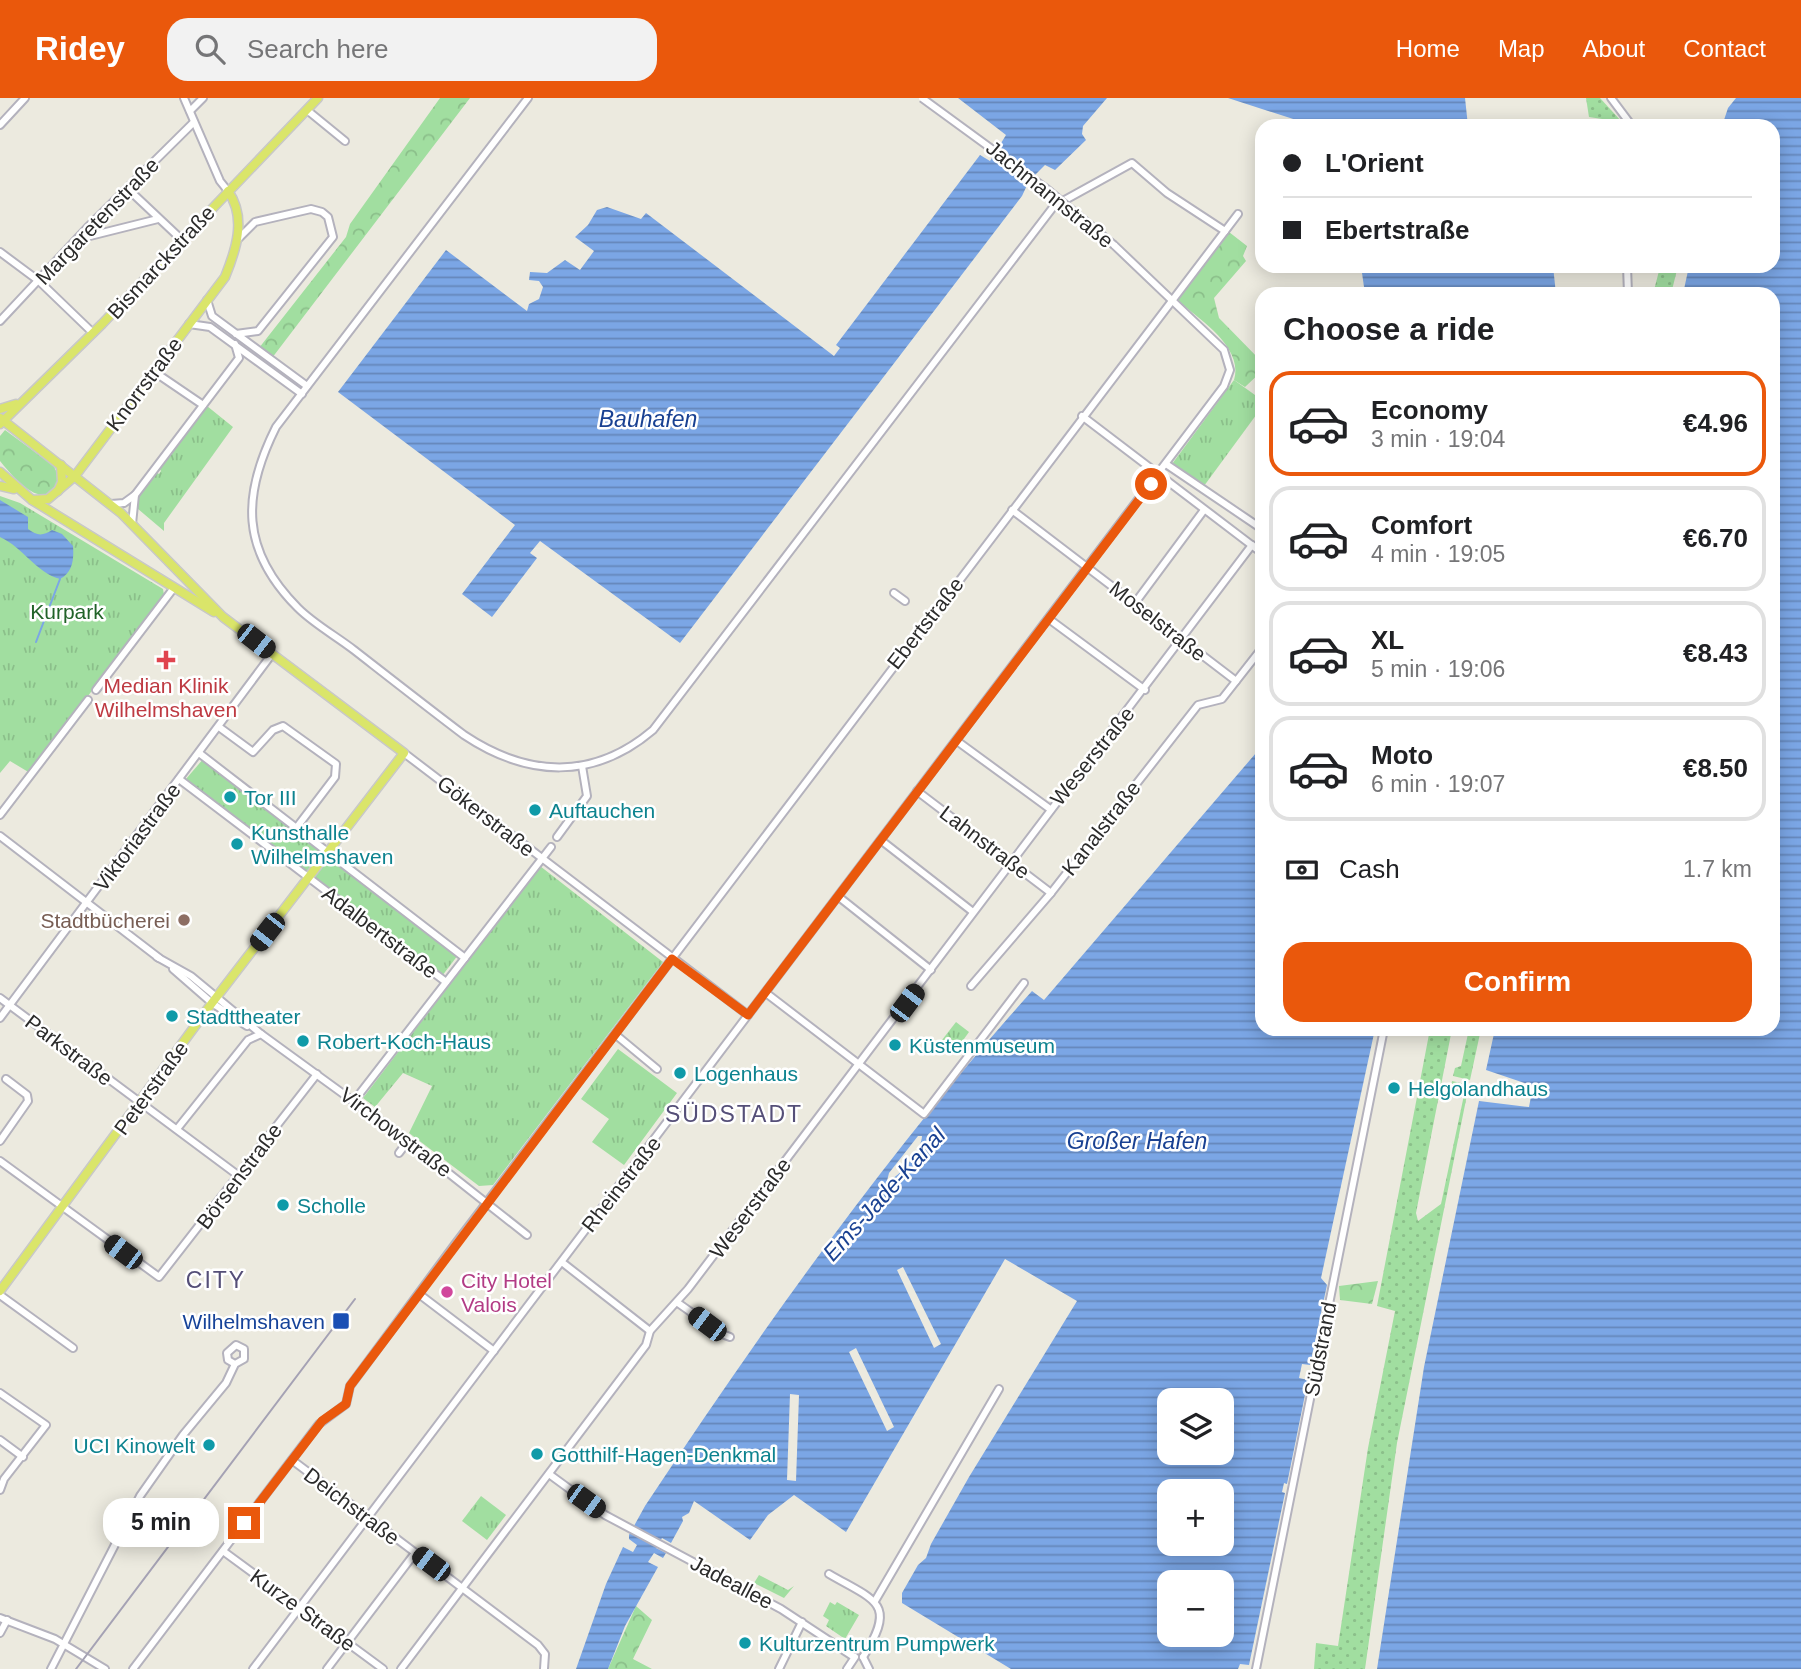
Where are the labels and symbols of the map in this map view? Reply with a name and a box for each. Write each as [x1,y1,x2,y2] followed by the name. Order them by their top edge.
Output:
[982,136,1118,252] street label: Jachmannstraße
[31,153,163,289] street label: Margaretenstraße
[103,201,219,323] street label: Bismarckstraße
[101,333,187,435] street label: Knorrstraße
[599,406,697,432] water label: Bauhafen
[1135,468,1167,500] route start
[882,573,968,673] street label: Ebertstraße
[1105,576,1211,666] street label: Moselstraße
[30,600,104,623] park label: Kurpark
[233,620,280,662] car
[156,650,176,670] marker: Median Klinik Wilhelmshaven
[95,674,237,721] place label: Median Klinik Wilhelmshaven
[1045,702,1139,810] street label: Weserstraße
[433,771,539,861] street label: Gökerstraße
[1057,776,1145,880] street label: Kanalstraße
[89,778,185,896] street label: Viktoriastraße
[244,786,297,809] place label: Tor III
[222,789,238,805] marker: Tor III
[549,799,655,822] place label: Auftauchen
[936,801,1034,883] street label: Lahnstraße
[527,802,543,818] marker: Auftauchen
[251,821,393,868] place label: Kunsthalle Wilhelmshaven
[229,836,245,852] marker: Kunsthalle Wilhelmshaven
[318,881,442,983] street label: Adalbertstraße
[40,909,170,932] place label: Stadtbücherei
[246,909,289,955] car
[176,912,192,928] marker: Stadtbücherei
[886,980,929,1026] car
[186,1005,300,1028] place label: Stadttheater
[164,1008,180,1024] marker: Stadttheater
[21,1010,117,1090] street label: Parkstraße
[317,1030,491,1053] place label: Robert-Koch-Haus
[295,1033,311,1049] marker: Robert-Koch-Haus
[909,1034,1055,1057] place label: Küstenmuseum
[109,1037,193,1139] street label: Peterstraße
[887,1037,903,1053] marker: Küstenmuseum
[694,1062,798,1085] place label: Logenhaus
[672,1065,688,1081] marker: Logenhaus
[1408,1077,1548,1100] place label: Helgolandhaus
[1386,1080,1402,1096] marker: Helgolandhaus
[336,1083,456,1181] street label: Virchowstraße
[665,1101,803,1127] district label: SÜDSTADT
[192,1119,286,1233] street label: Börsenstraße
[817,1121,951,1266] water label: Ems-Jade-Kanal
[1067,1128,1207,1154] water label: Großer Hafen
[577,1132,665,1236] street label: Rheinstraße
[705,1153,795,1263] street label: Weserstraße
[297,1194,366,1217] place label: Scholle
[275,1197,291,1213] marker: Scholle
[100,1231,147,1273] car
[186,1267,246,1293] district label: CITY
[461,1269,552,1316] place label: City Hotel Valois
[439,1284,455,1300] marker: City Hotel Valois
[1300,1300,1340,1398] street label: Südstrand
[684,1303,731,1345] car
[183,1310,325,1333] place label: Wilhelmshaven
[331,1311,351,1331] marker: Wilhelmshaven
[74,1434,195,1457] place label: UCI Kinowelt
[201,1437,217,1453] marker: UCI Kinowelt
[551,1443,776,1466] place label: Gotthilf-Hagen-Denkmal
[529,1446,545,1462] marker: Gotthilf-Hagen-Denkmal
[300,1463,404,1549] street label: Deichstraße
[563,1480,610,1522] car
[104,1498,219,1548] callout: 5 min
[228,1507,260,1539] route end
[408,1543,455,1585] car
[687,1551,777,1613] street label: Jadeallee
[246,1564,360,1656] street label: Kurze Straße
[759,1632,995,1655] place label: Kulturzentrum Pumpwerk
[737,1635,753,1651] marker: Kulturzentrum Pumpwerk

